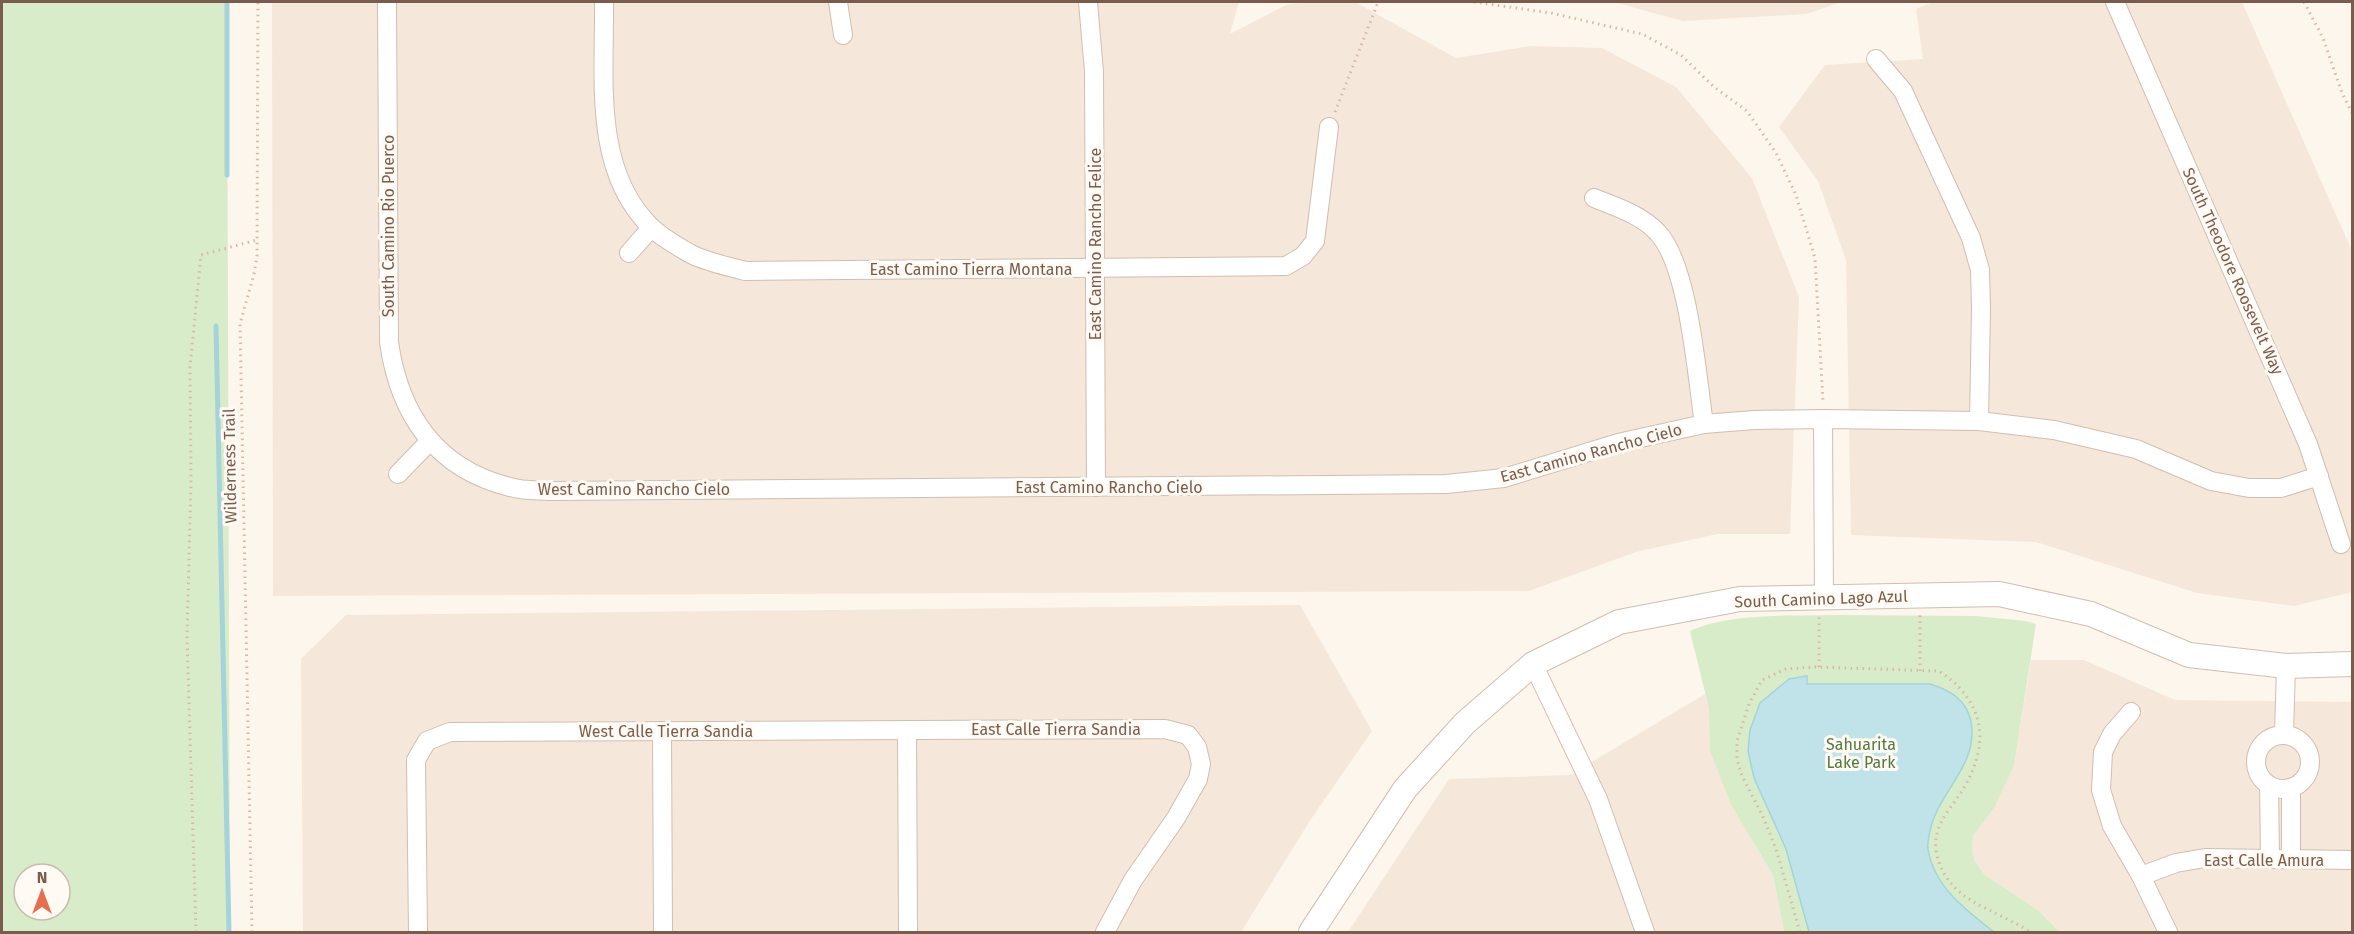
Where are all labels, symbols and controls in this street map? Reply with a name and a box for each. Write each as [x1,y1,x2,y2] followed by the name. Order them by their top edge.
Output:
[379,135,398,317] street label: South Camino Rio Puerco
[1086,148,1105,340] street label: East Camino Rancho Felice
[2179,165,2287,378] street label: South Theodore Roosevelt Way
[870,260,1072,279] street label: East Camino Tierra Montana
[219,408,241,524] street label: Wilderness Trail
[1498,420,1684,486] street label: East Camino Rancho Cielo
[1015,478,1203,497] street label: East Camino Rancho Cielo
[538,480,730,499] street label: West Camino Rancho Cielo
[1734,586,1908,612] street label: South Camino Lago Azul
[971,720,1141,739] street label: East Calle Tierra Sandia
[579,722,753,741] street label: West Calle Tierra Sandia
[1826,735,1896,772] park label: Sahuarita Lake Park
[2204,851,2324,870] street label: East Calle Amura
[12,862,72,922] north arrow
[37,868,47,887] text: N

